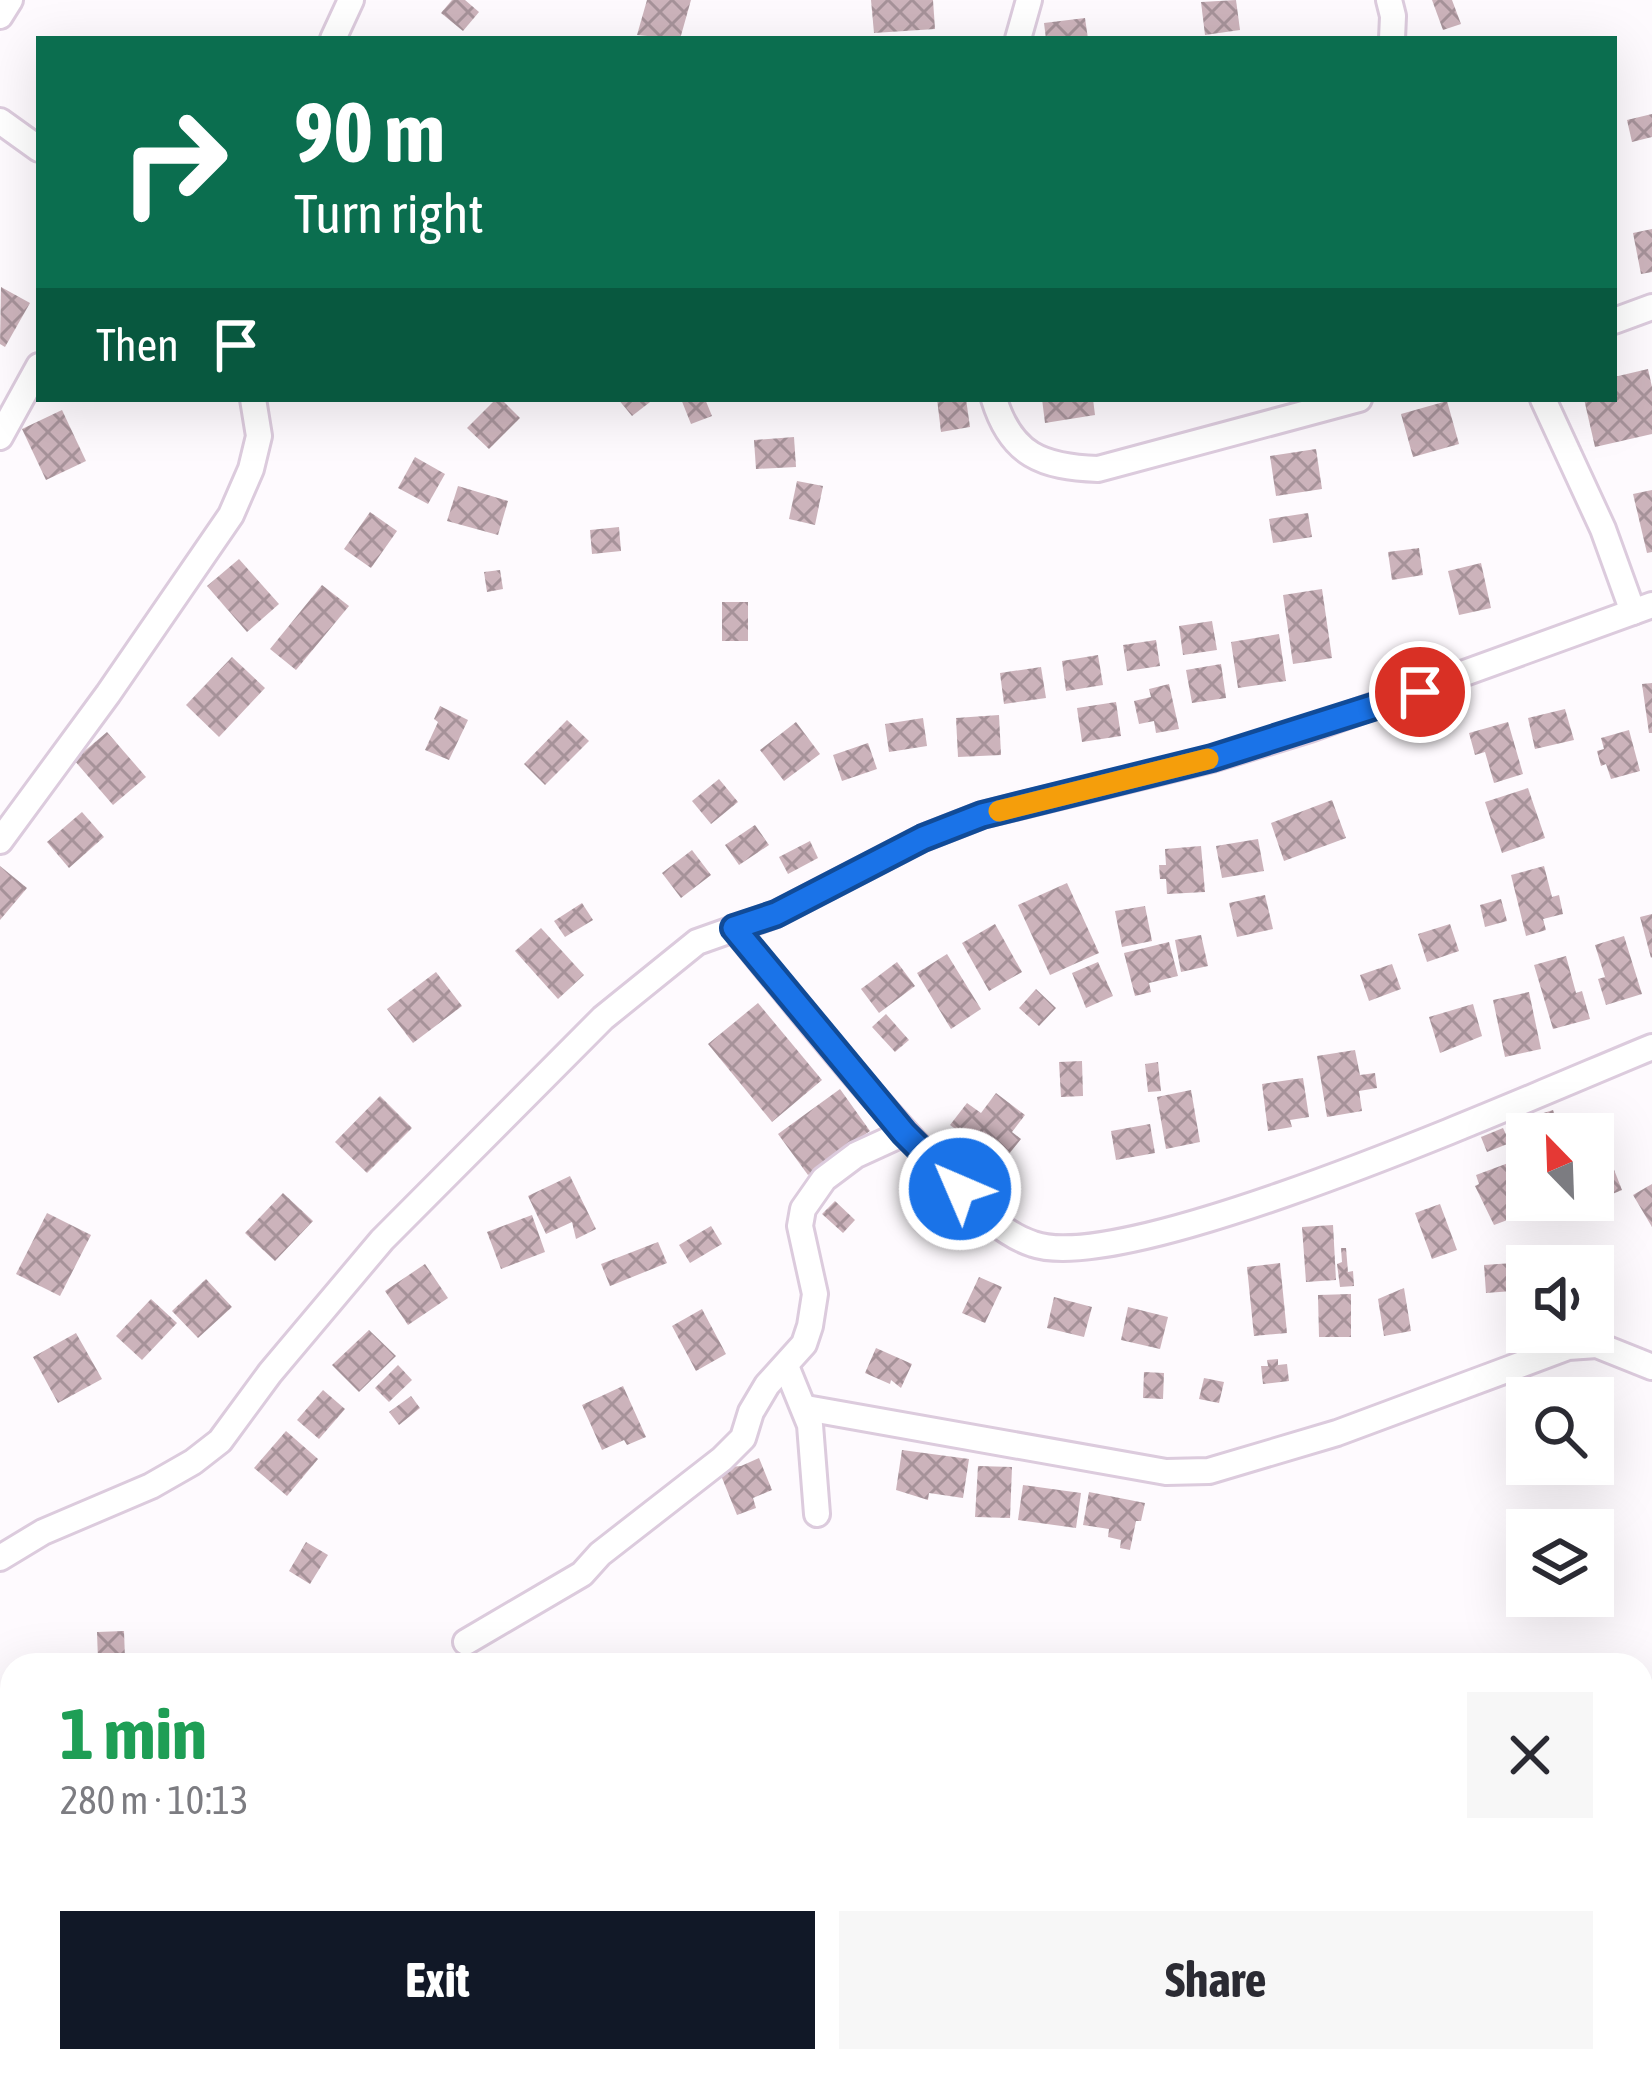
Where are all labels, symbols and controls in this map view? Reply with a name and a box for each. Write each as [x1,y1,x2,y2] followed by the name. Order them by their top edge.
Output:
[96,84,252,240] icon: right
[294,84,445,180] text: 90 m
[294,183,484,244] text: Turn right
[203,312,269,378] icon: arrive
[96,319,179,371] text: Then
[1369,641,1471,743] pin
[1387,659,1453,725] icon: arrive
[1506,1113,1614,1221] north arrow
[1506,1113,1614,1617] map controls
[897,1126,1023,1252] position arrow
[1506,1245,1614,1353] button: sound
[1506,1377,1614,1485] button: search
[1506,1509,1614,1617] button: layers
[60,1692,207,1774] text: 1 min
[1467,1692,1593,1818] button: close
[60,1778,249,1822] text: 280 m · 10:13
[60,1911,815,2049] button: Exit
[839,1911,1593,2049] button: Share

